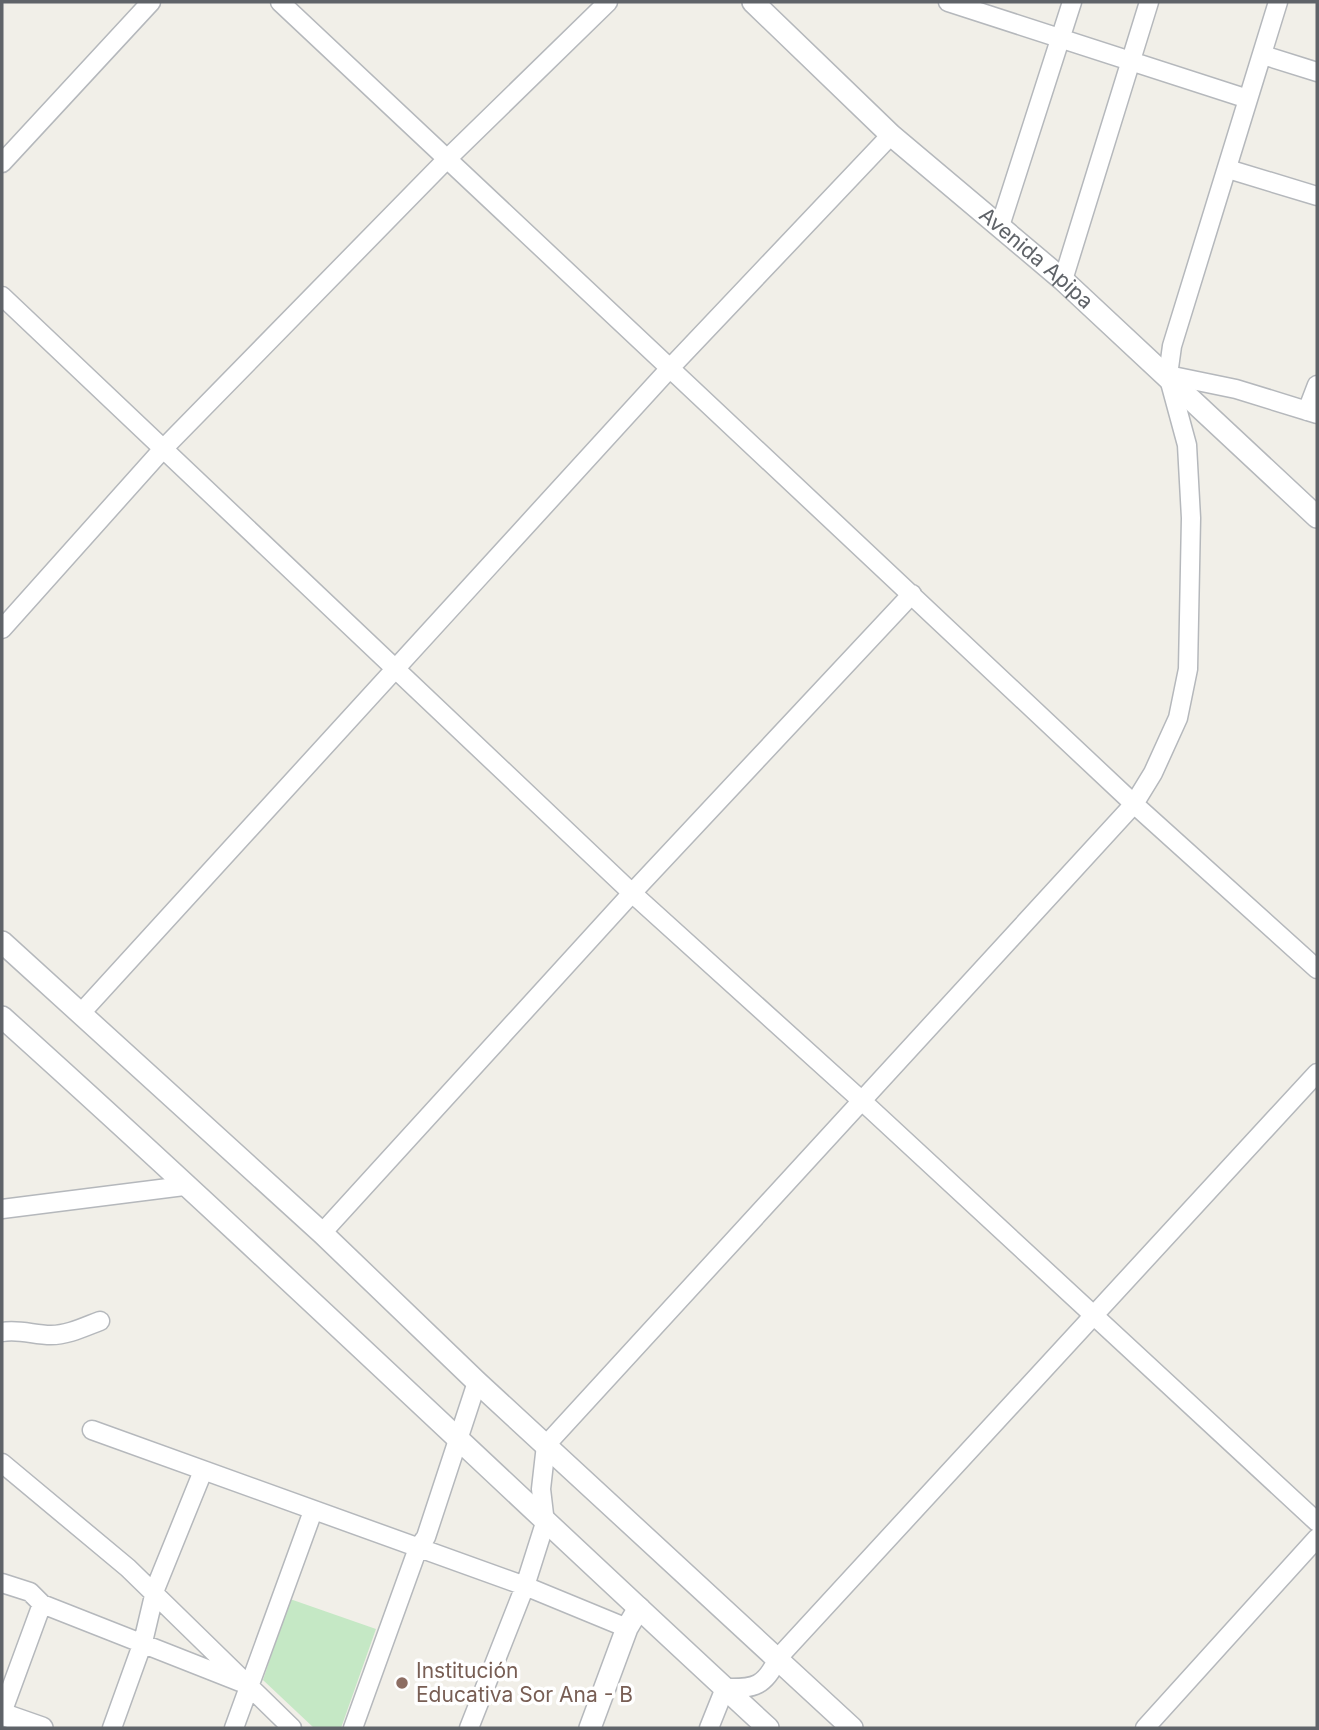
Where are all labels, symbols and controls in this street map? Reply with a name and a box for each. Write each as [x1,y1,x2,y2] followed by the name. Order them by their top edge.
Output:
[974,202,1099,314] street label: Avenida Apipa
[416,1658,633,1707] place label: Institución Educativa Sor Ana - B
[394,1675,410,1691] marker: Institución Educativa Sor Ana - B

